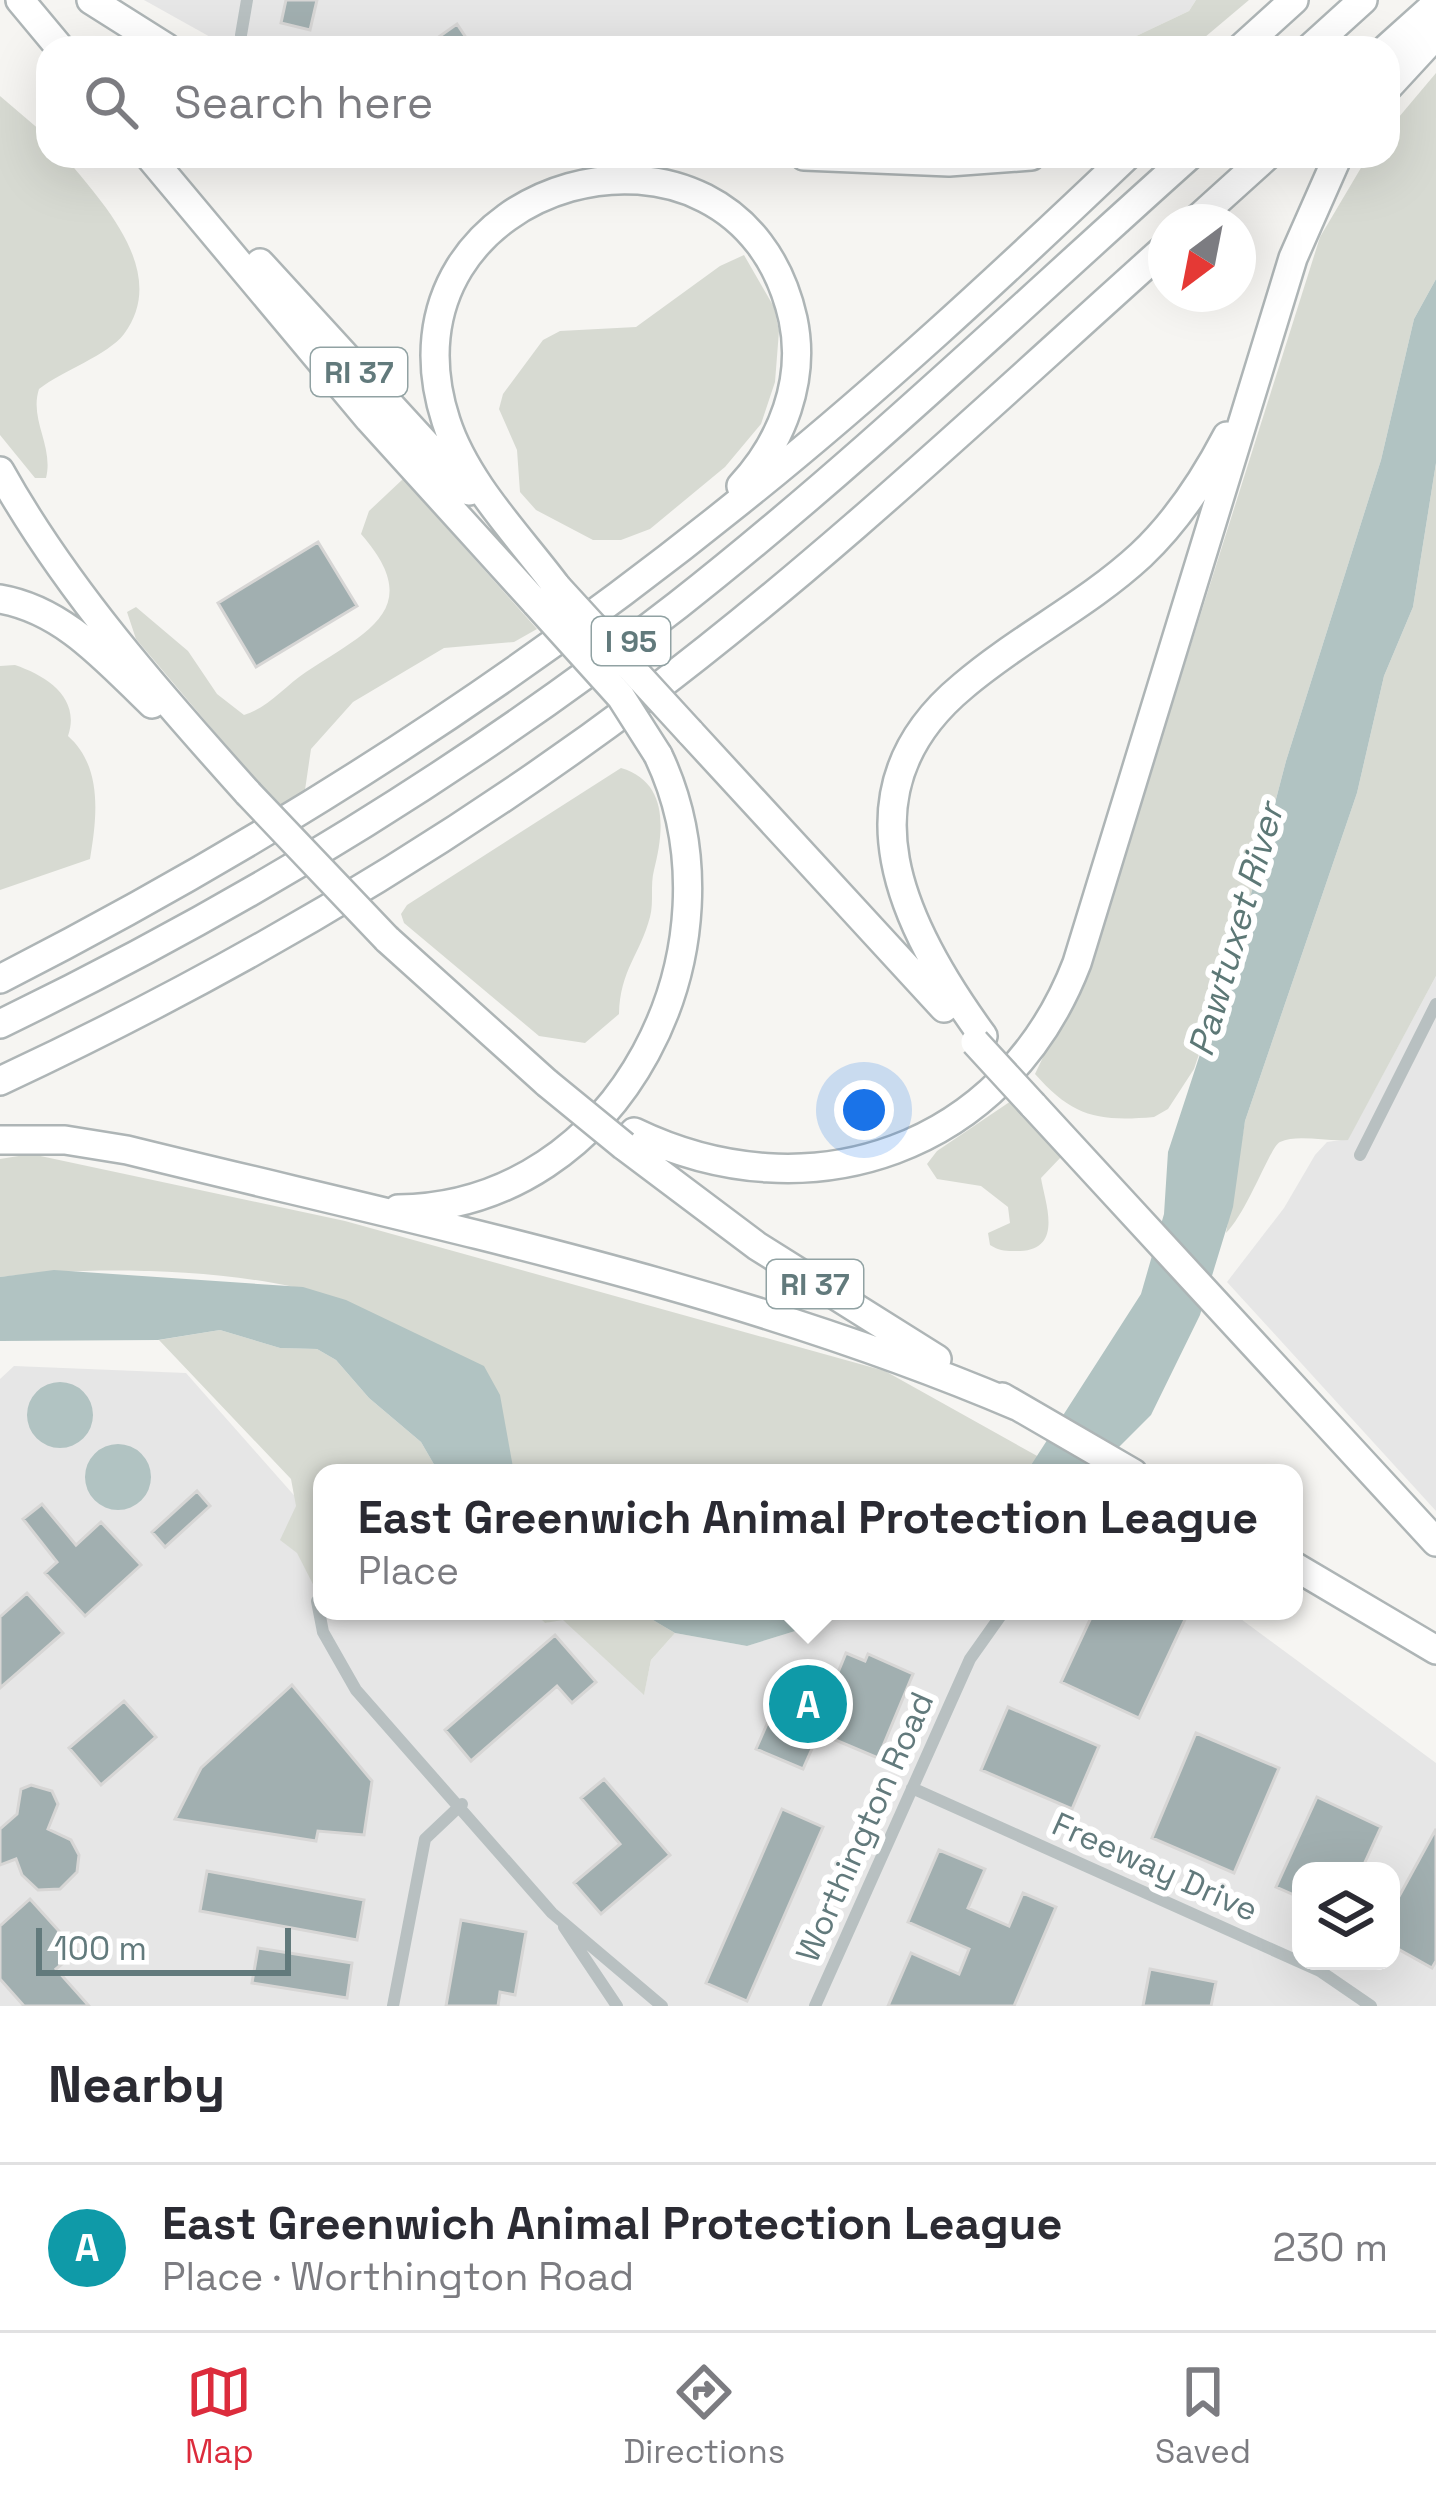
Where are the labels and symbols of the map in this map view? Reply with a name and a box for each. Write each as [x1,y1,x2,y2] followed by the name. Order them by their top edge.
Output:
[1148,204,1256,312] north arrow
[311,348,407,396] road number: RI 37
[592,617,670,665] road number: I 95
[1178,795,1295,1062] water label: Pawtuxet River
[834,1080,894,1140] your location
[767,1260,863,1308] road number: RI 37
[769,1659,847,1749] pin: A
[787,1686,943,1968] street label: Worthington Road
[1046,1803,1264,1931] street label: Freeway Drive
[36,1922,291,1975] scale bar

